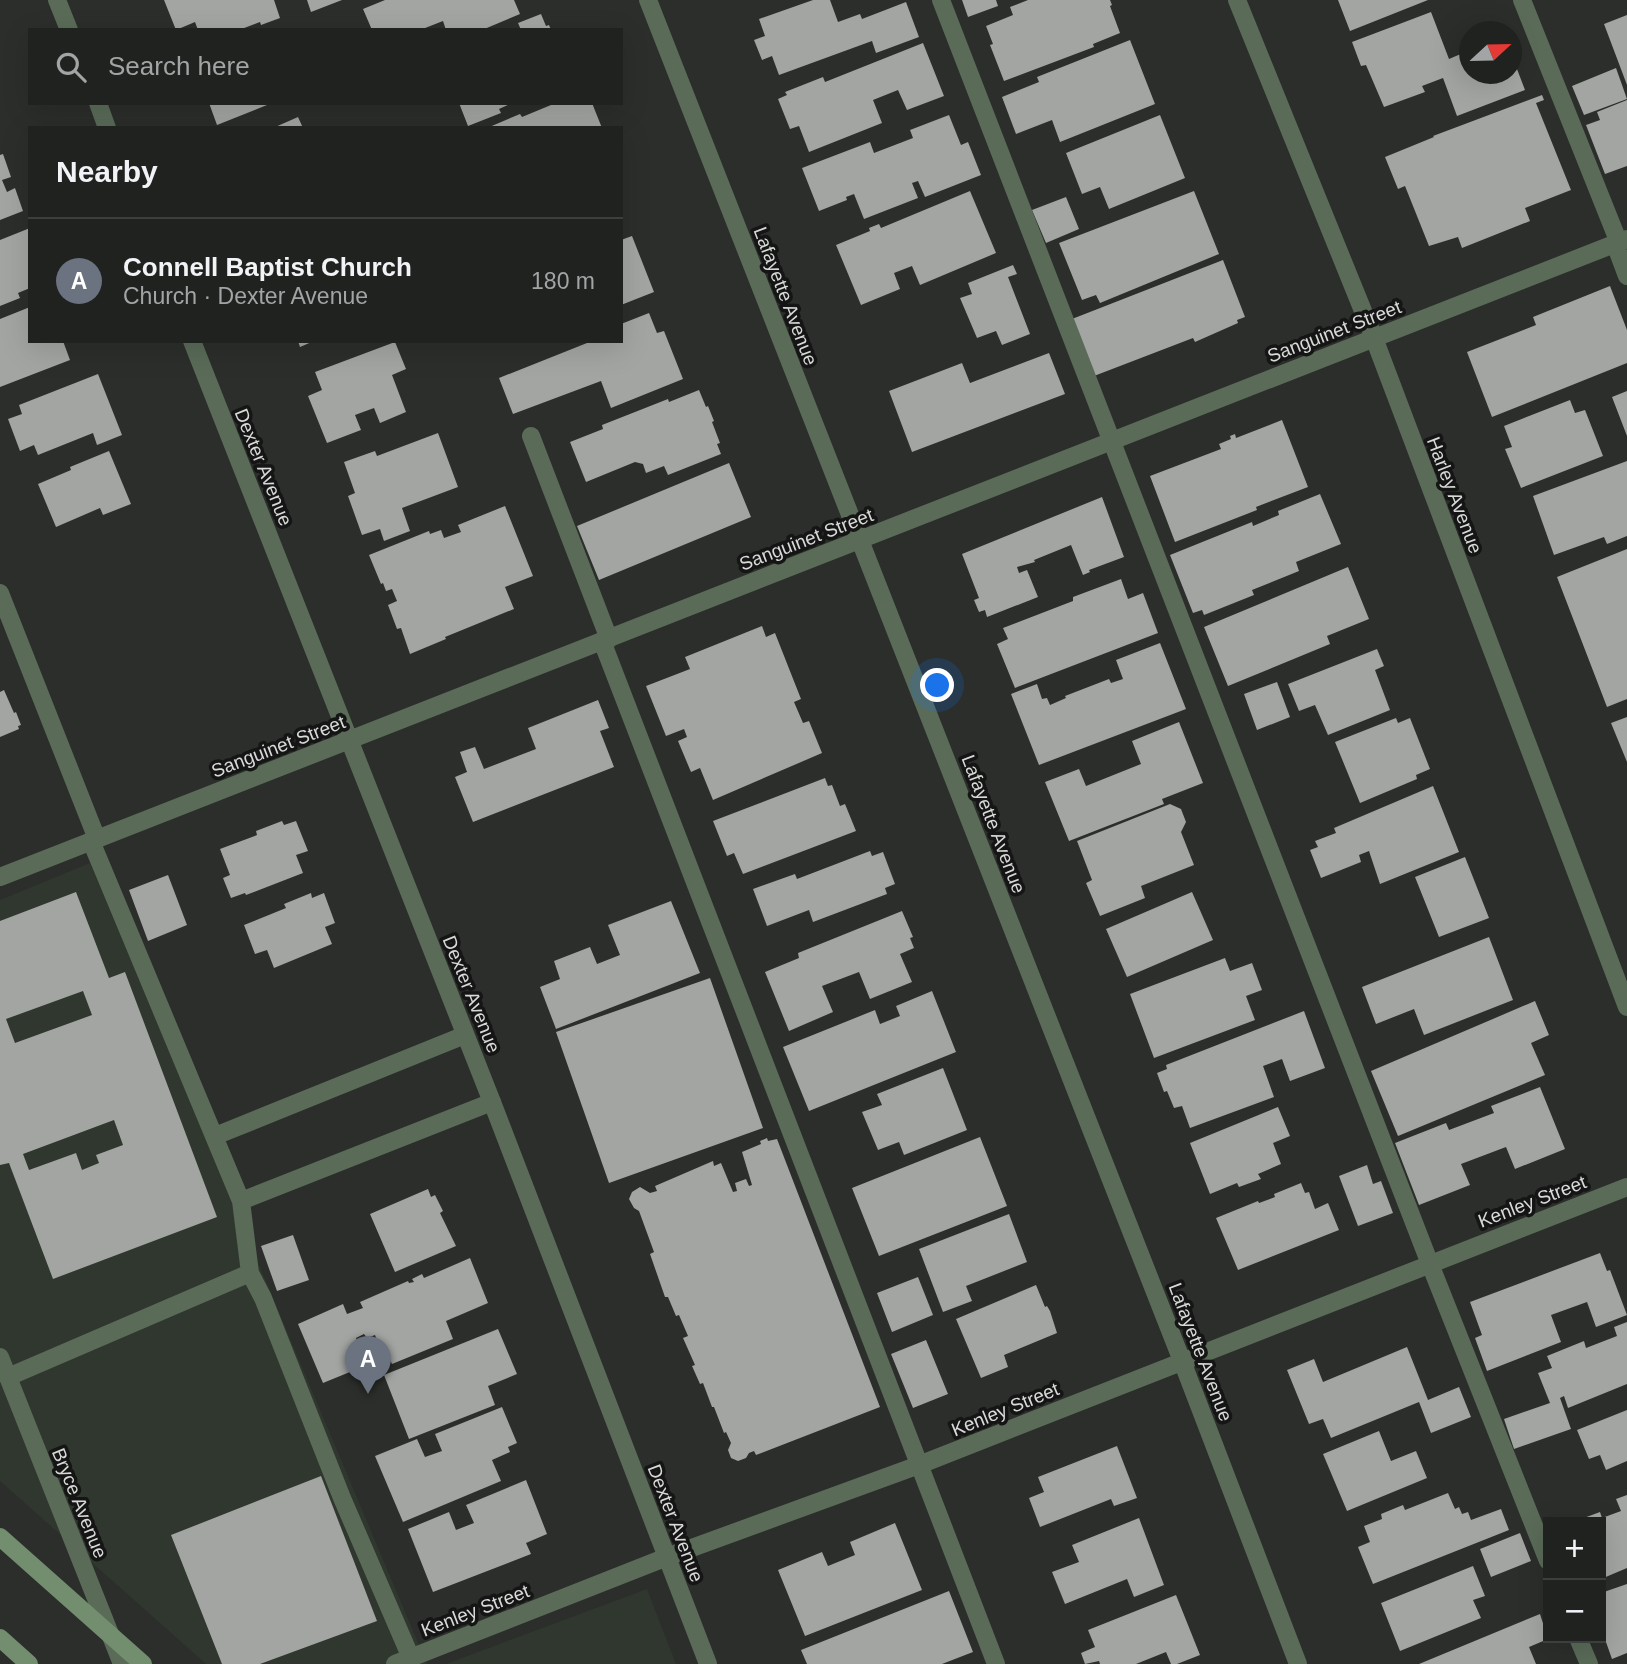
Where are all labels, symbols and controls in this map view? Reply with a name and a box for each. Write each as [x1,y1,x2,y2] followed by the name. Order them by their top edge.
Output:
[1459,21,1522,84] north arrow
[28,28,623,105] search box
[52,48,90,86] icon: search
[108,51,250,81] text: Search here
[56,155,158,188] text: Nearby
[749,224,822,368] street label: Lafayette Avenue
[123,252,412,282] text: Connell Baptist Church
[71,268,87,294] text: A
[531,268,595,294] text: 180 m
[123,283,368,309] text: Church · Dexter Avenue
[1264,296,1405,367] street label: Sanguinet Street
[231,406,297,529] street label: Dexter Avenue
[1423,434,1486,556] street label: Harley Avenue
[736,504,877,575] street label: Sanguinet Street
[920,668,954,702] your location
[208,711,349,782] street label: Sanguinet Street
[957,752,1030,896] street label: Lafayette Avenue
[439,933,505,1056] street label: Dexter Avenue
[1475,1171,1590,1232] street label: Kenley Street
[1164,1280,1237,1424] street label: Lafayette Avenue
[345,1336,391,1394] pin: A
[948,1378,1063,1441] street label: Kenley Street
[48,1445,111,1561] street label: Bryce Avenue
[643,1461,708,1585] street label: Dexter Avenue
[1543,1517,1606,1643] map controls
[1543,1517,1606,1580] button: +
[418,1580,533,1641] street label: Kenley Street
[1543,1580,1606,1643] button: −

